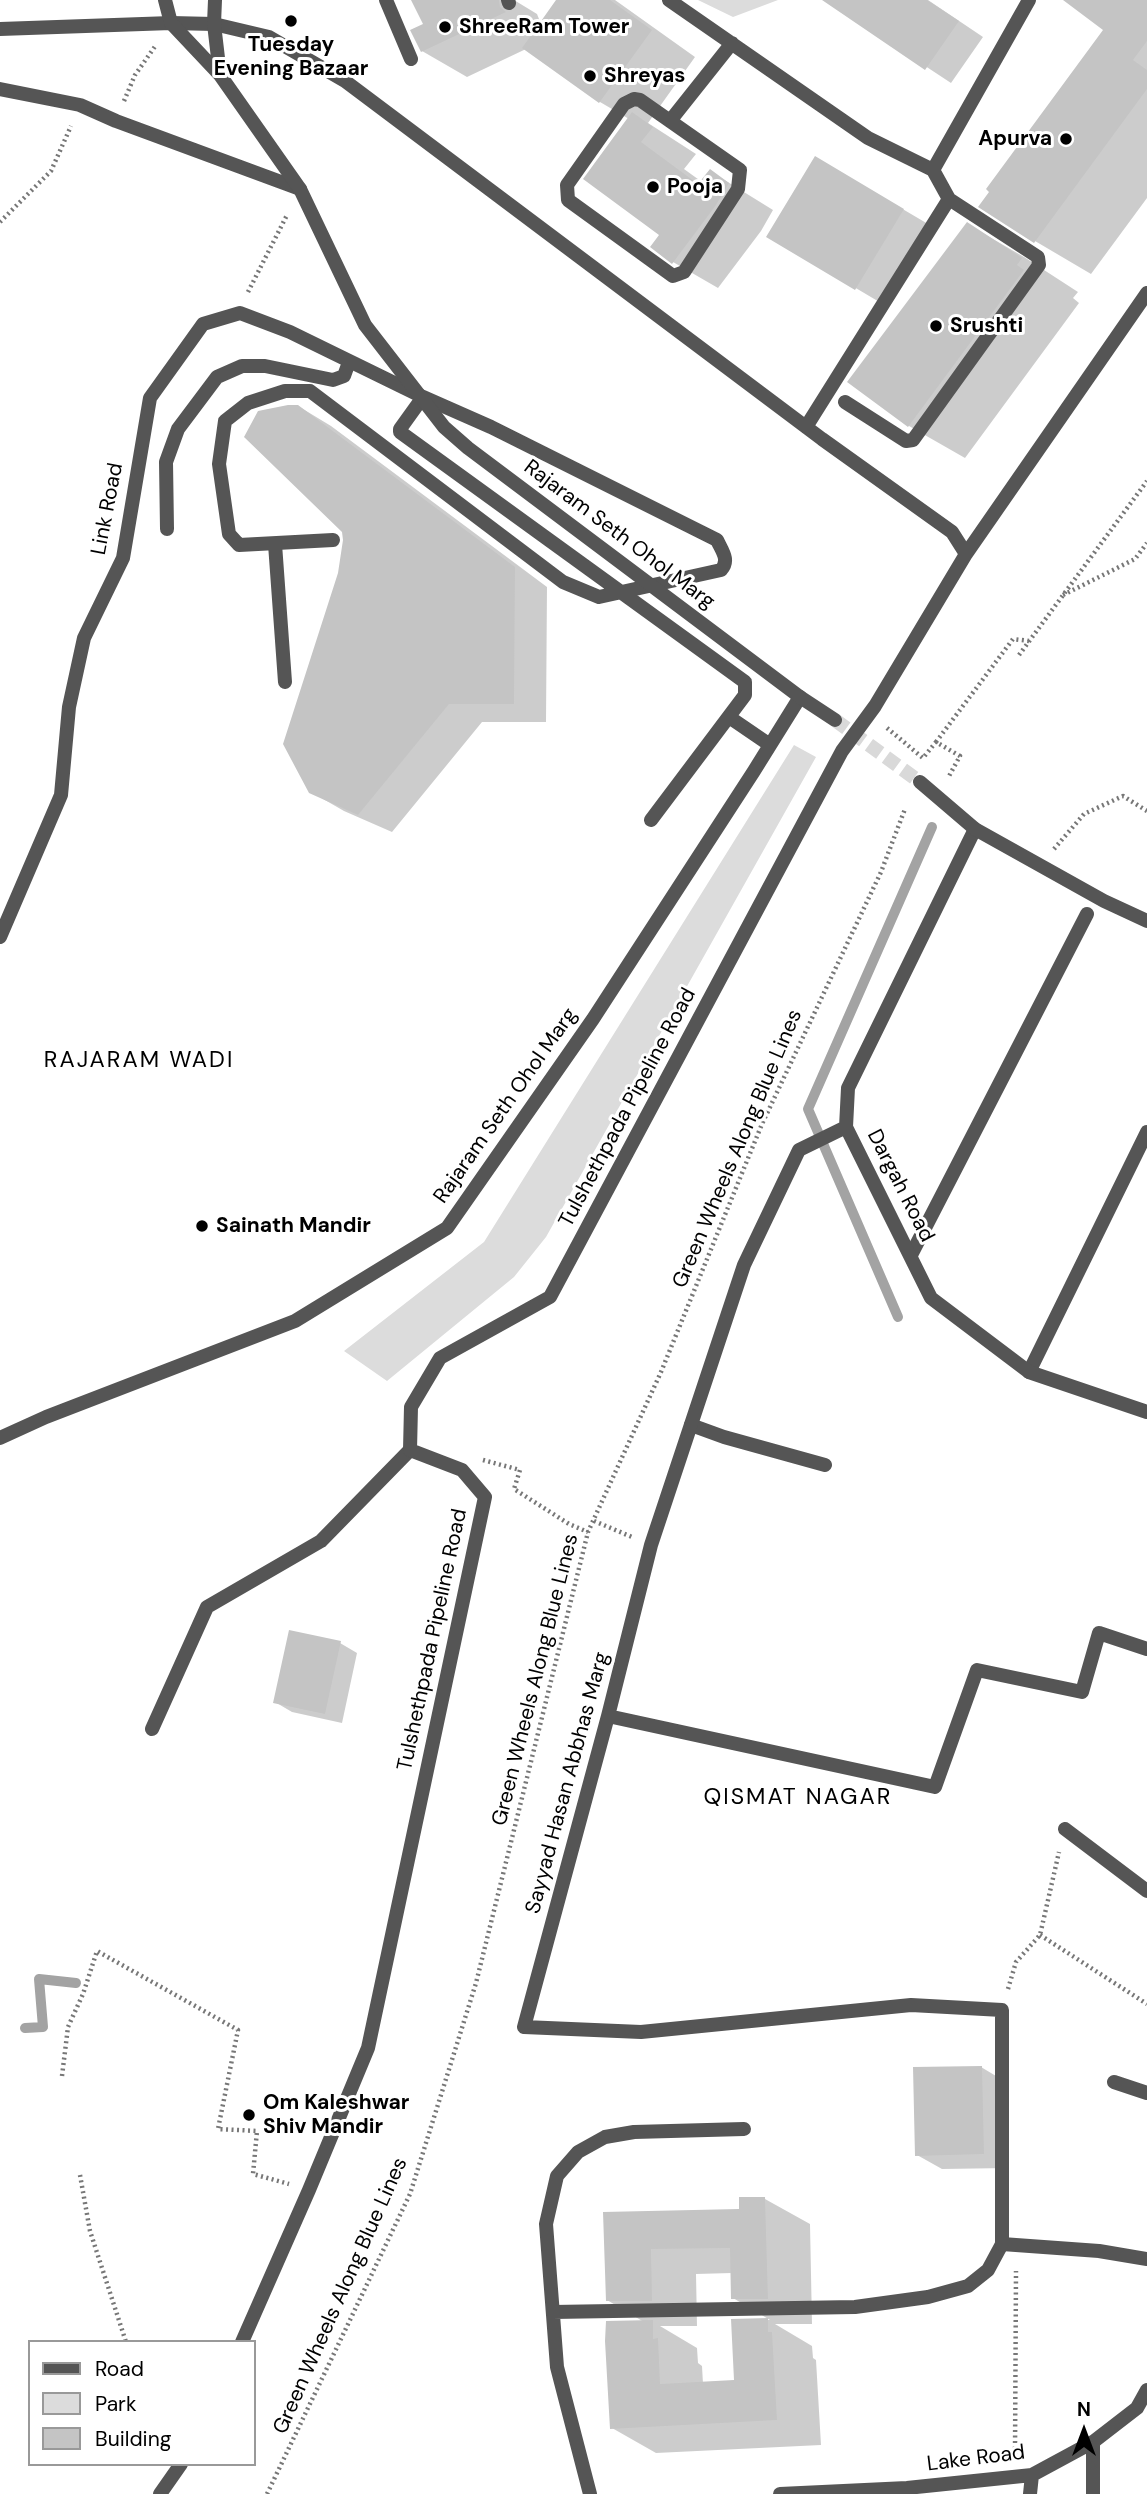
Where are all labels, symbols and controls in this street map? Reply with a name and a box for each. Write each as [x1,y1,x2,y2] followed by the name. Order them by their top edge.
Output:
[283,13,299,29] marker: Tuesday Evening Bazaar
[459,14,629,40] place label: ShreeRam Tower
[437,19,453,35] marker: ShreeRam Tower
[214,32,368,82] place label: Tuesday Evening Bazaar
[604,63,686,89] place label: Shreyas
[582,68,598,84] marker: Shreyas
[978,126,1052,152] place label: Apurva
[1058,131,1074,147] marker: Apurva
[667,174,723,200] place label: Pooja
[645,179,661,195] marker: Pooja
[950,313,1023,339] place label: Srushti
[928,318,944,334] marker: Srushti
[519,455,719,615] street label: Rajaram Seth Ohol Marg
[87,461,129,557] street label: Link Road
[554,984,702,1232] street label: Tulshethpada Pipeline Road
[429,1003,583,1209] street label: Rajaram Seth Ohol Marg
[668,1006,808,1292] street label: Green Wheels Along Blue Lines
[45,1047,233,1075] district label: RAJARAM WADI
[861,1125,939,1247] street label: Dargah Road
[216,1213,371,1239] place label: Sainath Mandir
[194,1218,210,1234] marker: Sainath Mandir
[393,1507,473,1773] street label: Tulshethpada Pipeline Road
[488,1531,584,1829] street label: Green Wheels Along Blue Lines
[521,1649,615,1917] street label: Sayyad Hasan Abbhas Marg
[705,1784,891,1812] district label: QISMAT NAGAR
[263,2090,409,2140] place label: Om Kaleshwar Shiv Mandir
[241,2107,257,2123] marker: Om Kaleshwar Shiv Mandir
[269,2154,413,2438] street label: Green Wheels Along Blue Lines
[28,2340,256,2466] legend
[95,2355,144,2383] text: Road
[95,2390,136,2418] text: Park
[1049,2396,1119,2466] north arrow
[1077,2397,1091,2422] text: N
[95,2425,171,2453] text: Building
[925,2440,1027,2478] street label: Lake Road

